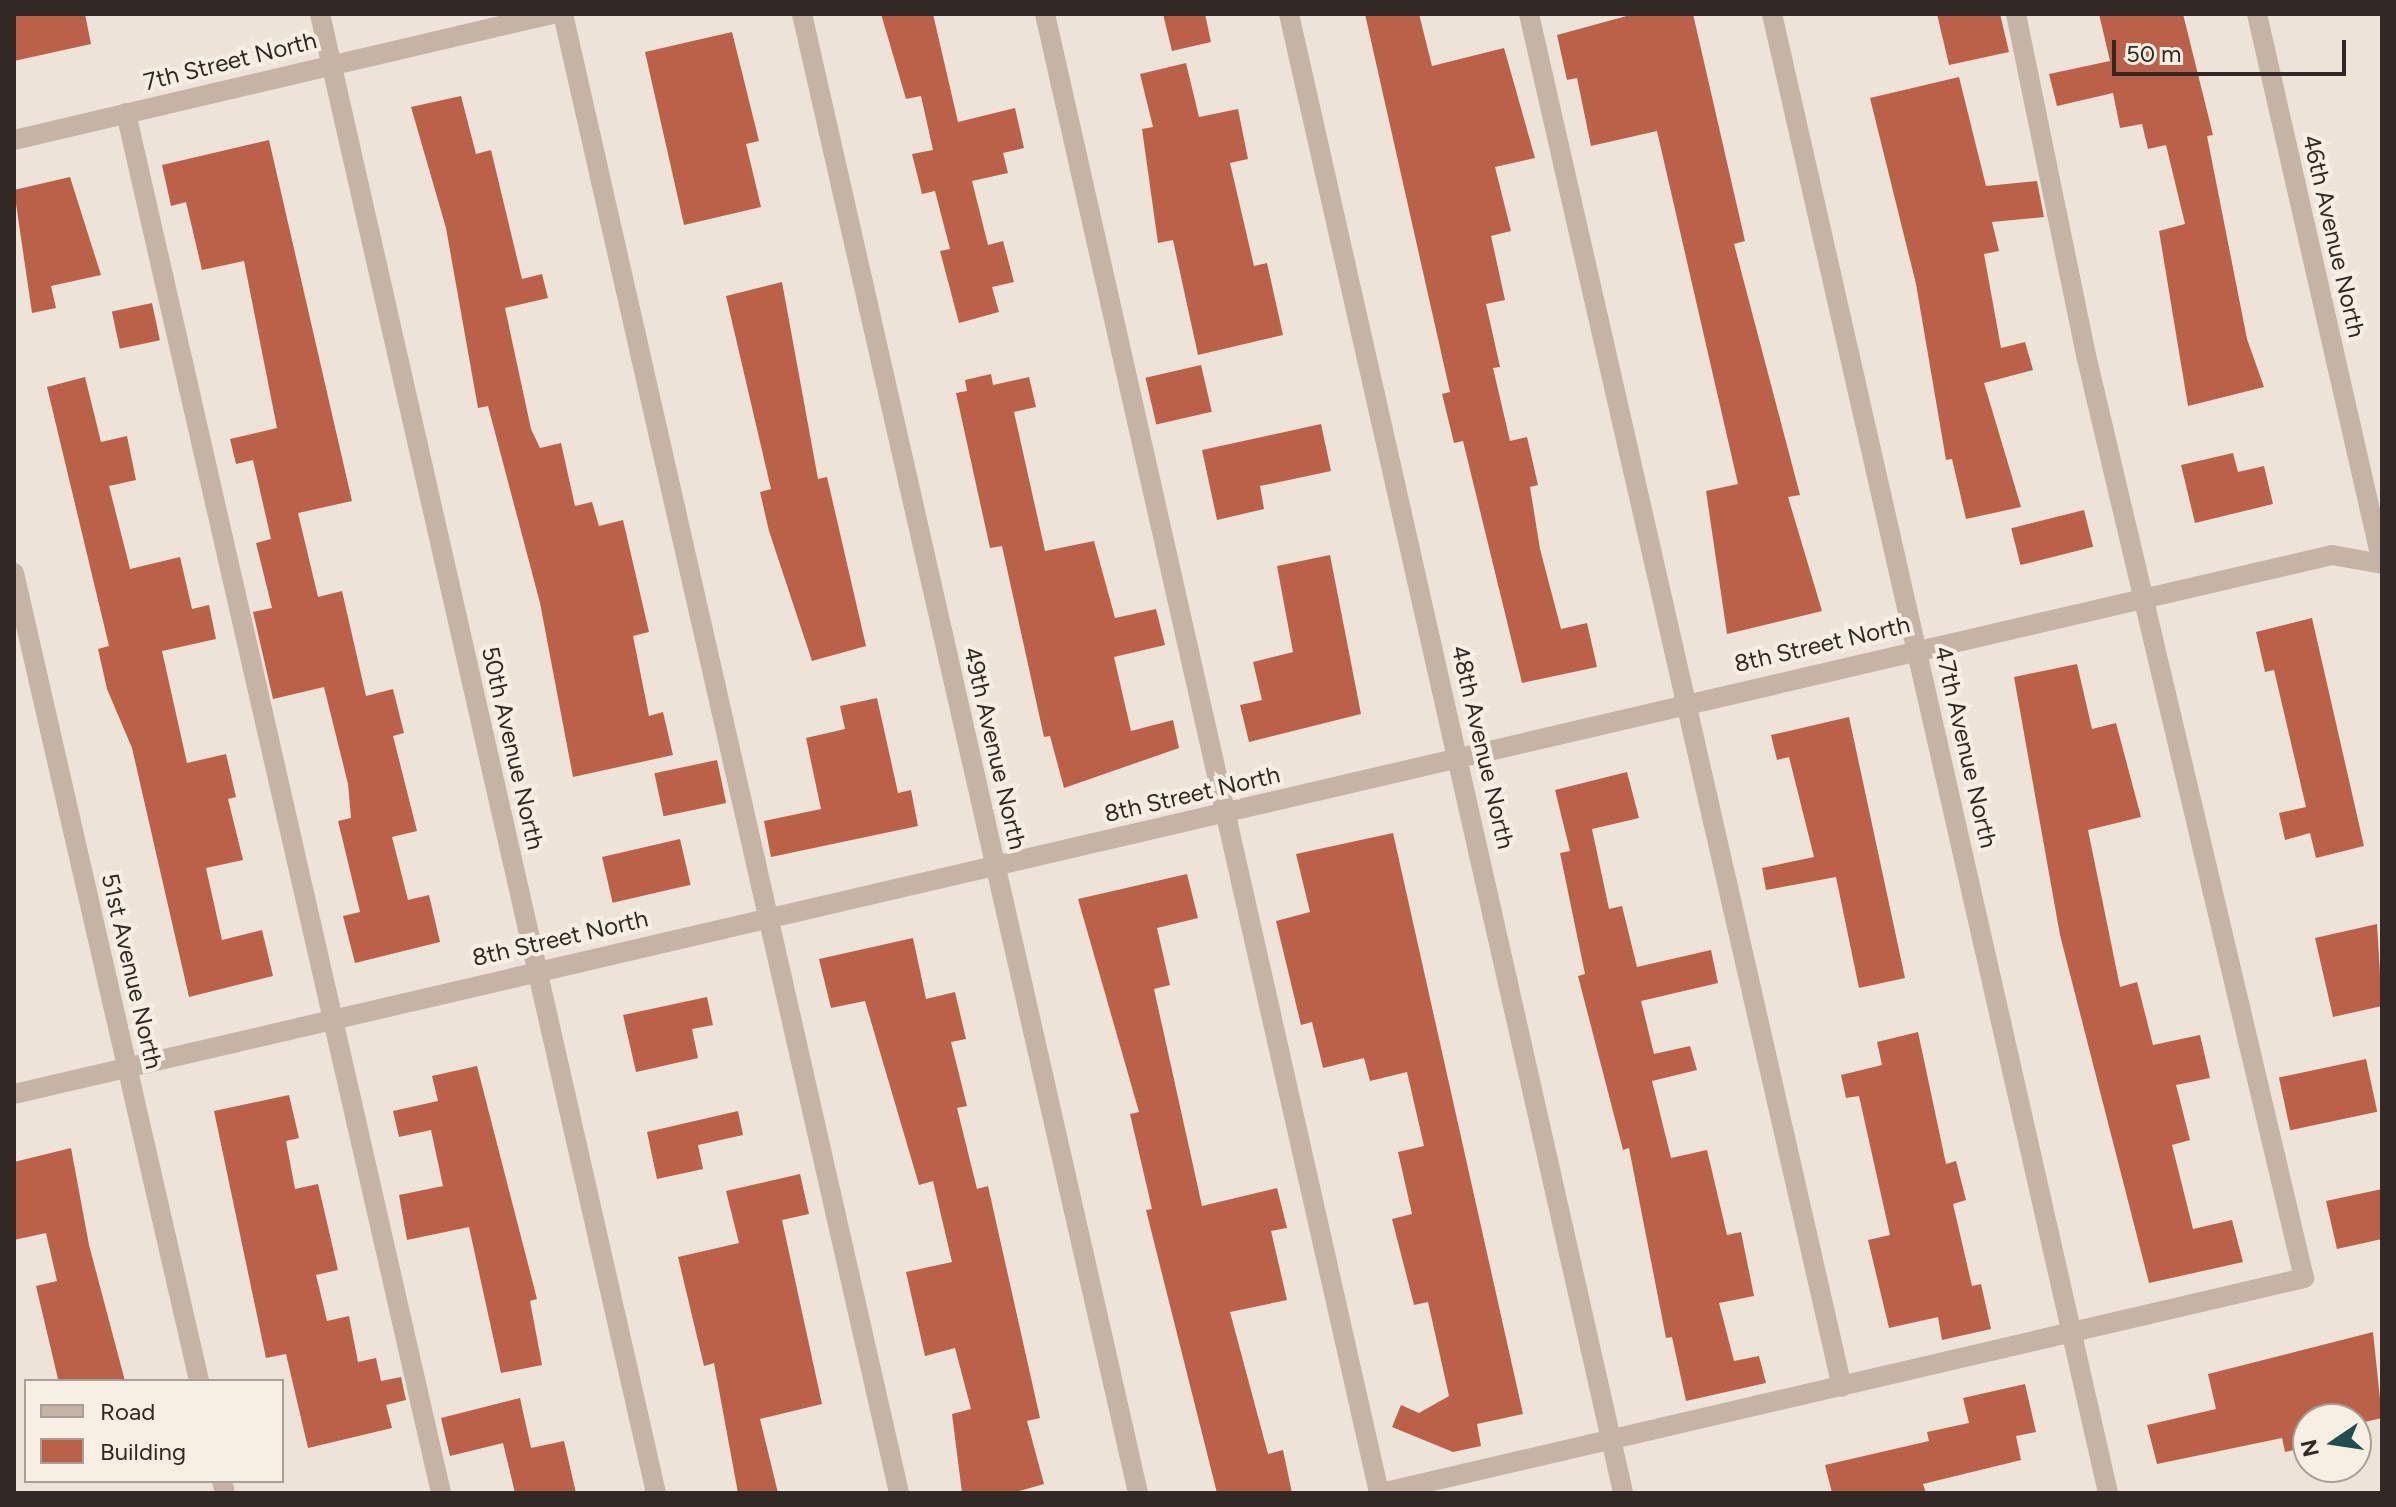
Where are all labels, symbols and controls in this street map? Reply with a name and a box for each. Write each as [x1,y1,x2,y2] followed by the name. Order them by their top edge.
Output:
[2116,24,2350,74] scale bar
[140,26,320,96] street label: 7th Street North
[2126,39,2182,68] text: 50 m
[2297,132,2371,340] street label: 46th Avenue North
[1731,610,1913,678] street label: 8th Street North
[1446,642,1520,852] street label: 48th Avenue North
[1929,643,2003,851] street label: 47th Avenue North
[476,644,550,852] street label: 50th Avenue North
[958,644,1032,852] street label: 49th Avenue North
[1101,760,1283,828] street label: 8th Street North
[95,870,169,1072] street label: 51st Avenue North
[469,904,651,972] street label: 8th Street North
[24,1379,284,1483] legend
[100,1397,155,1426] text: Road
[2292,1403,2372,1483] north arrow
[100,1437,186,1466] text: Building
[2295,1437,2325,1459] text: N

